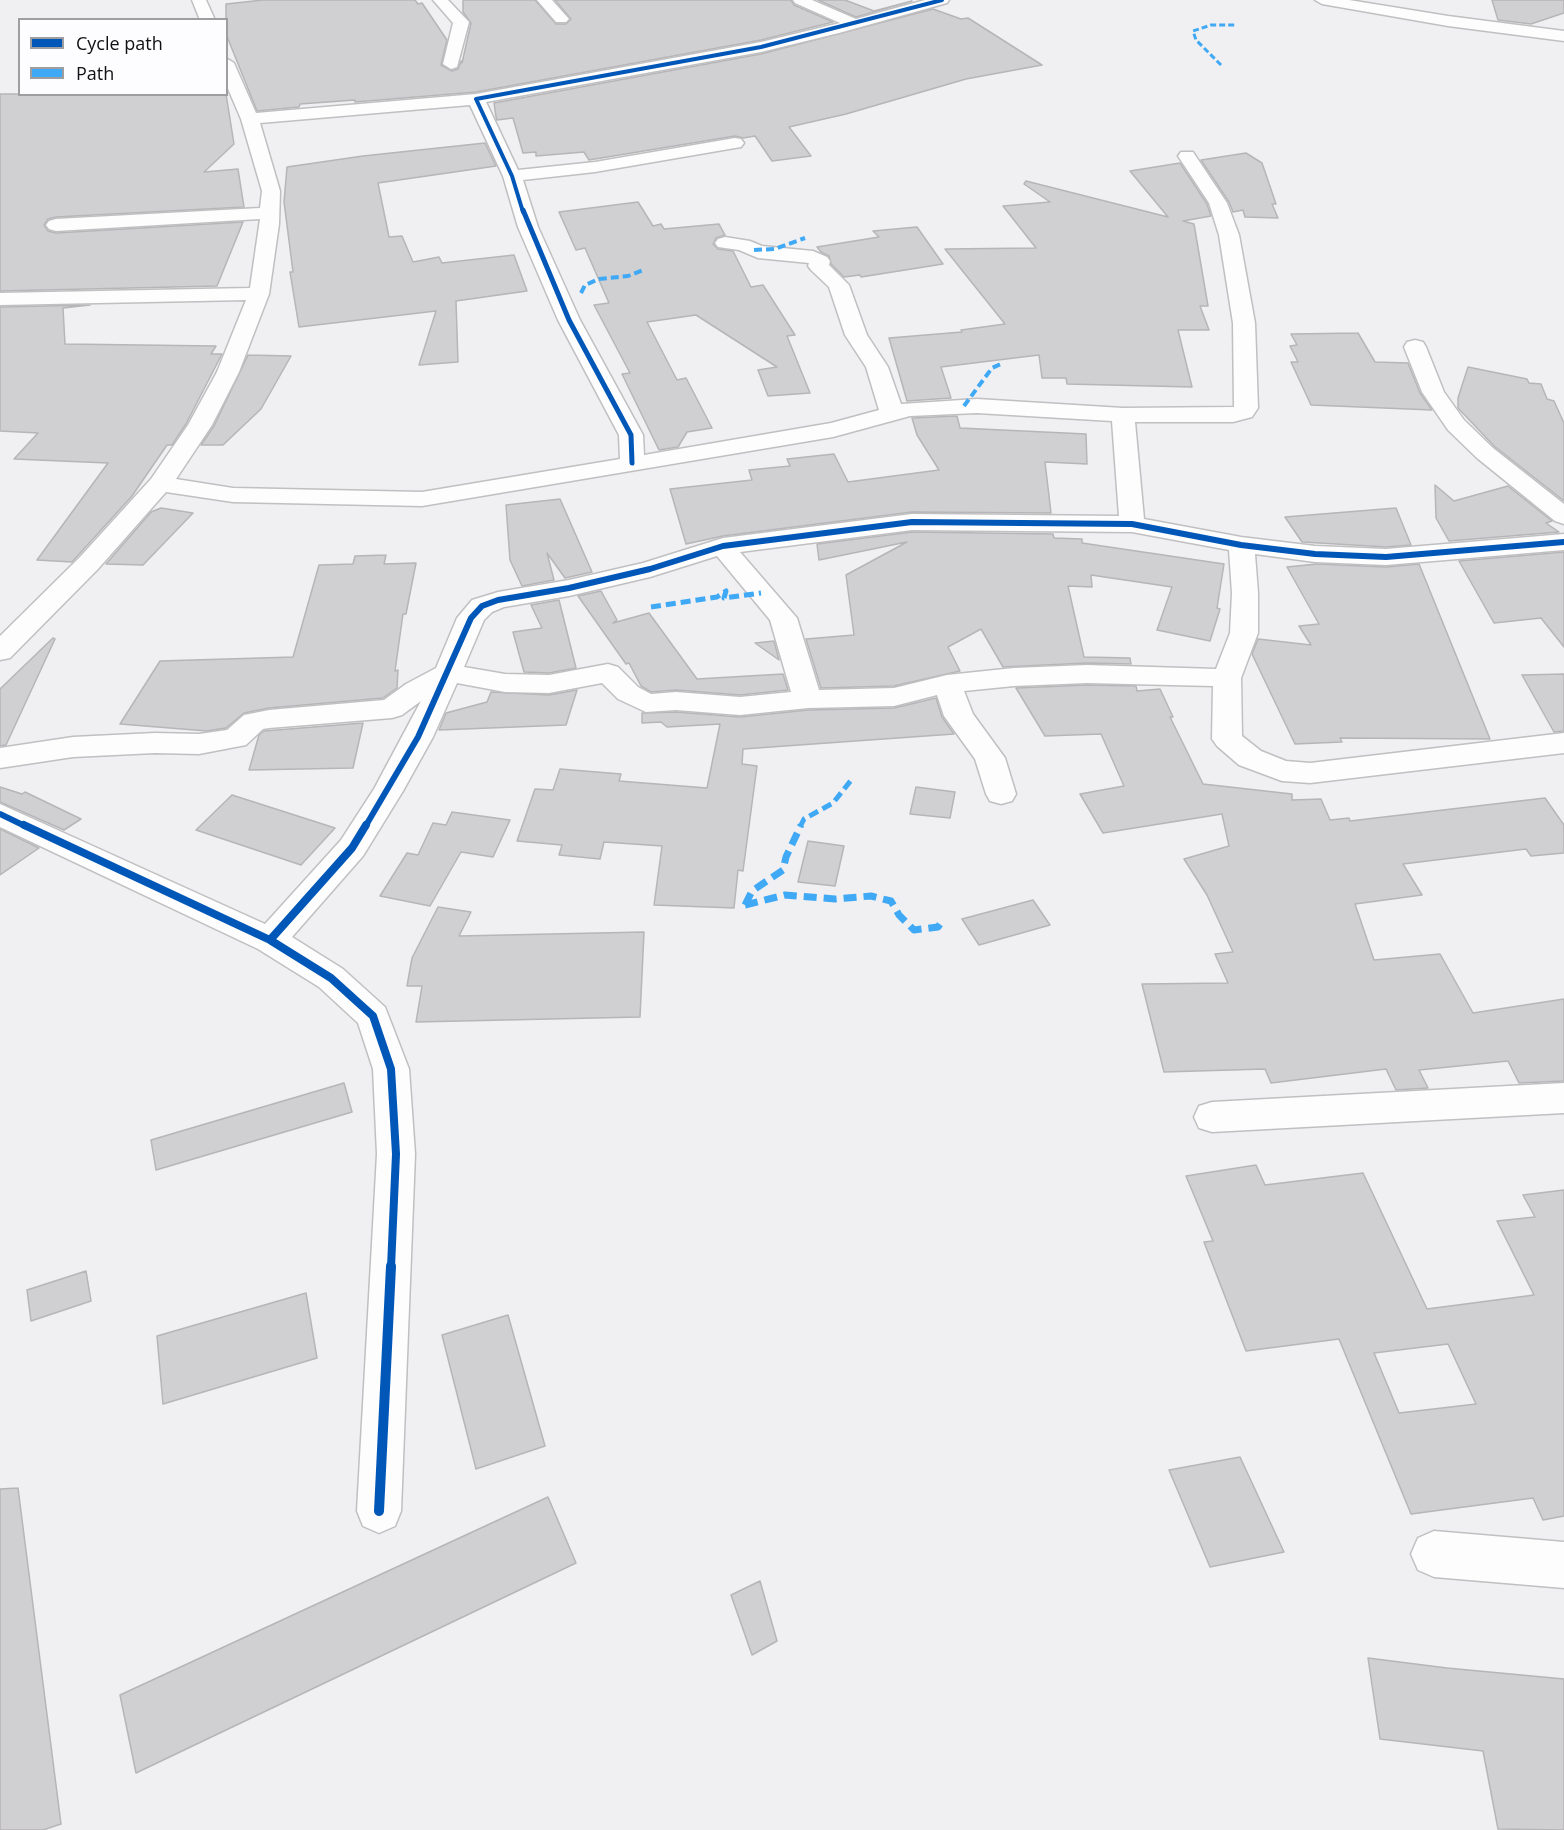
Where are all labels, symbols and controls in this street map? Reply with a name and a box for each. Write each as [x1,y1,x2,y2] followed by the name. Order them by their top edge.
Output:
[18,18,228,96] legend
[76,31,163,55] text: Cycle path
[76,61,114,85] text: Path

